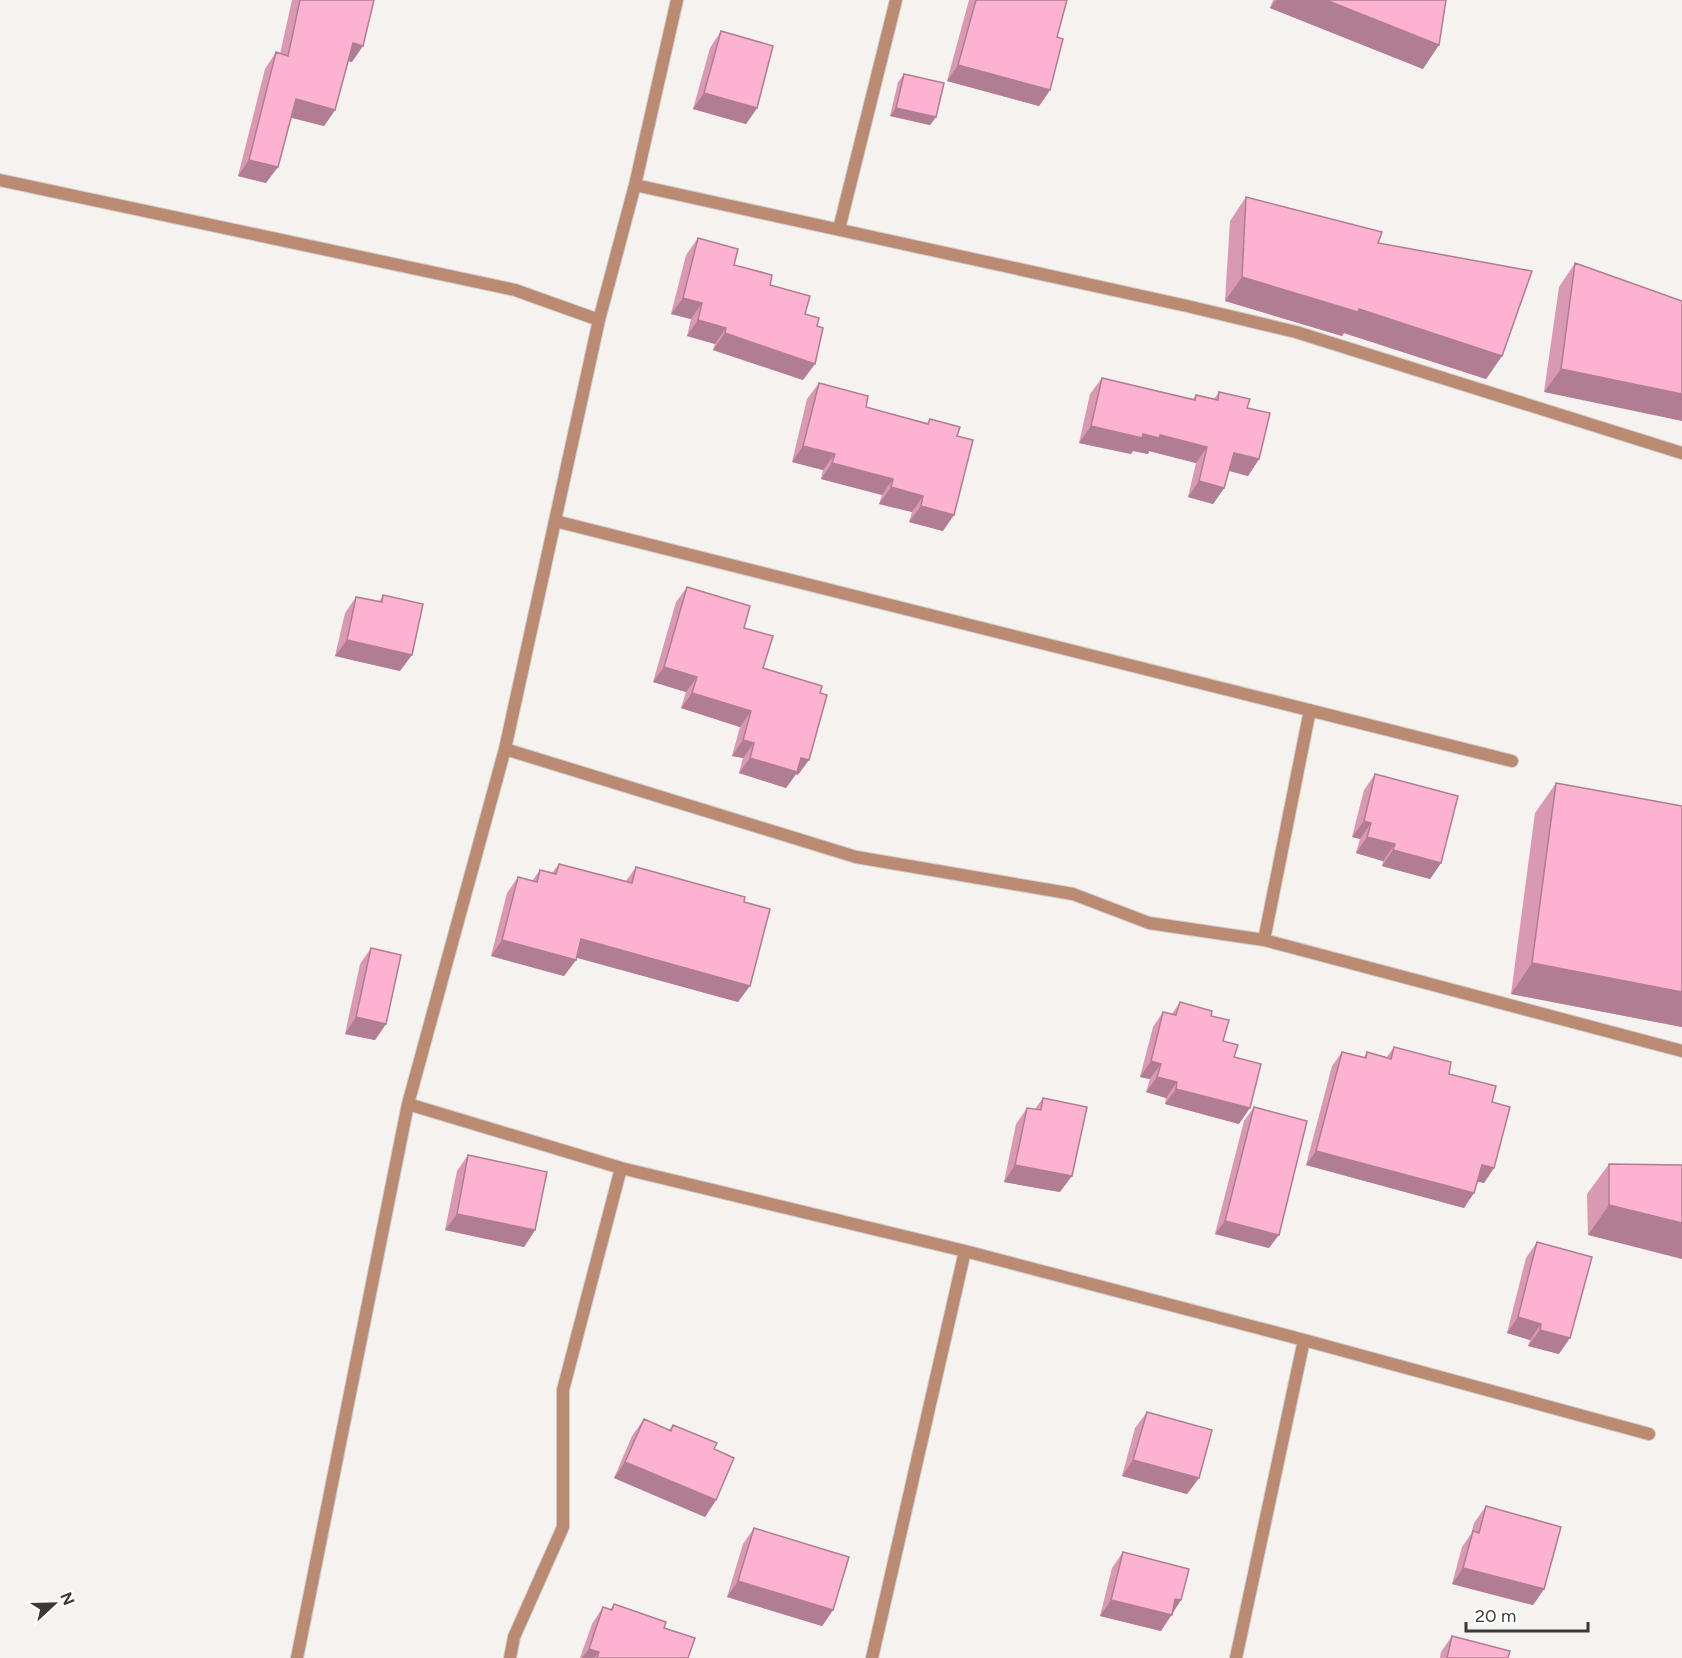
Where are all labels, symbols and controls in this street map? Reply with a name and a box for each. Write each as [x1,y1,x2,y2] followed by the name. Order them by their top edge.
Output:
[24,1574,84,1634] north arrow
[56,1589,79,1608] text: N
[1466,1595,1588,1633] scale bar
[1475,1605,1516,1627] text: 20 m

